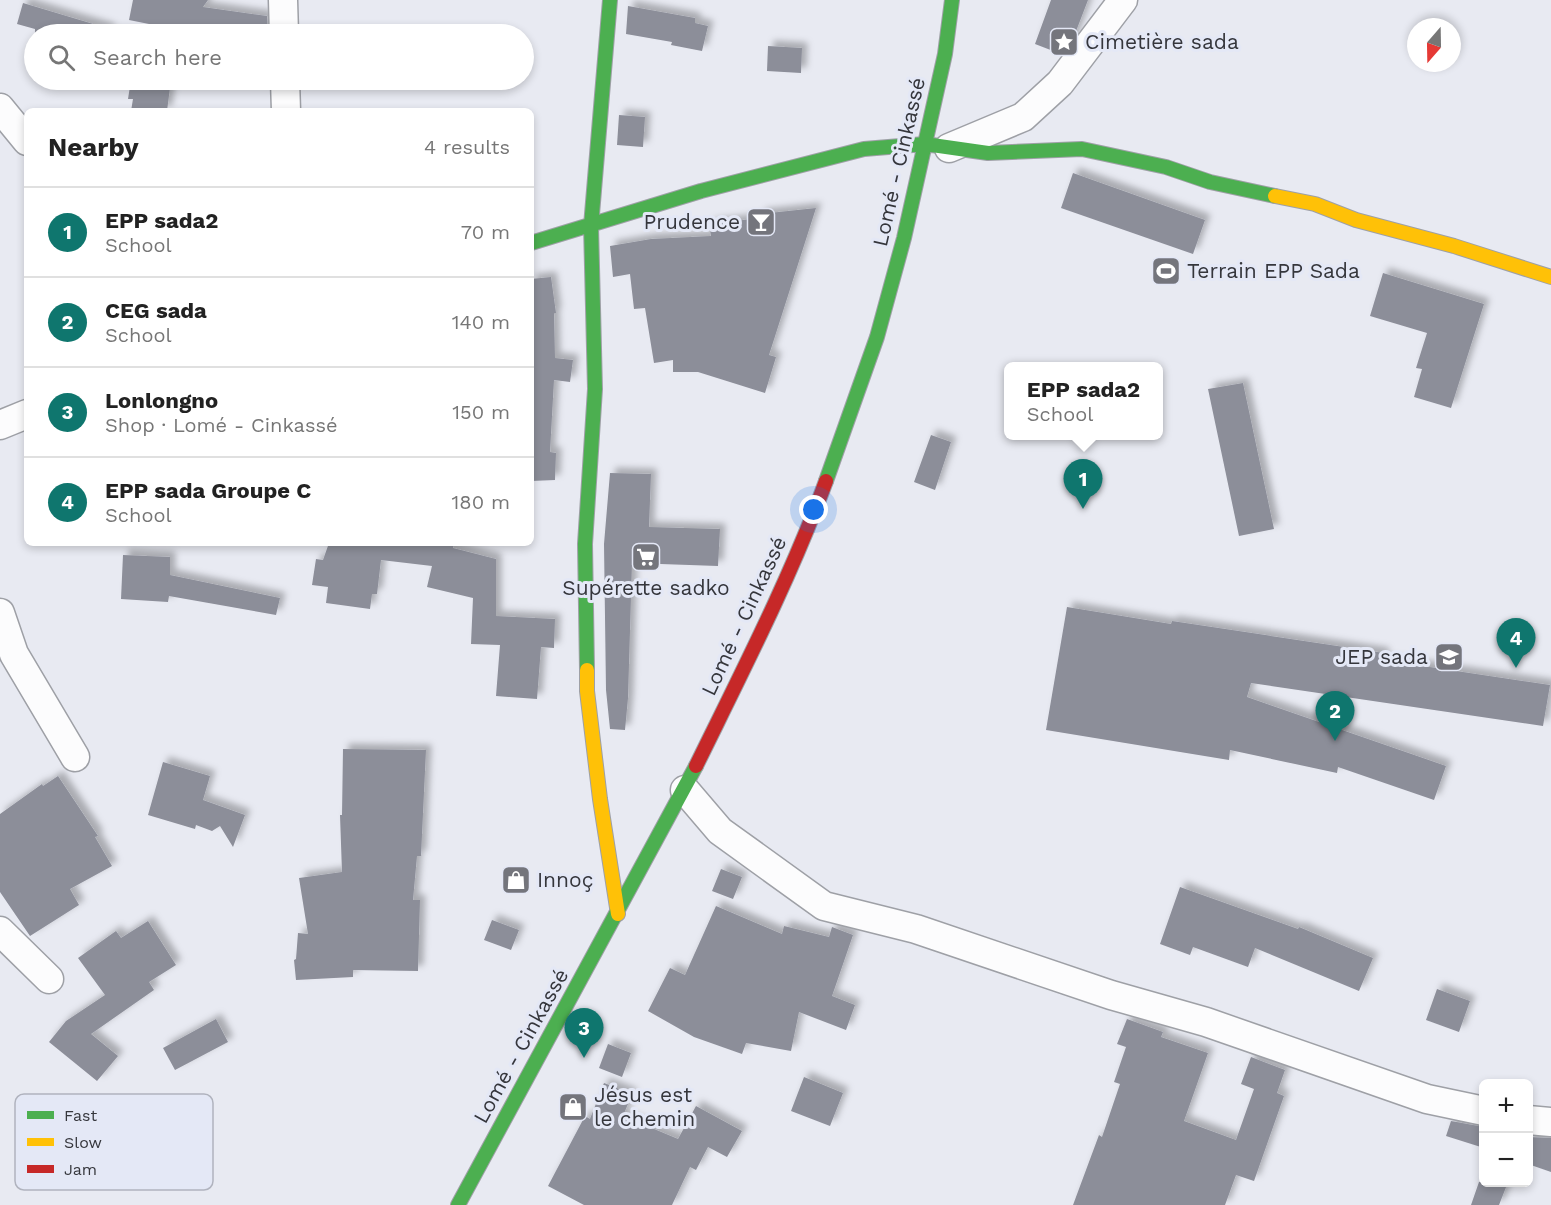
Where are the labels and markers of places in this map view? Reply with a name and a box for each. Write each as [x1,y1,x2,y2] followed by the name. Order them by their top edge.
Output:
[1048,26,1080,58] place icon: Cimetière sada
[1085,29,1239,54] place label: Cimetière sada
[745,206,777,238] bar icon: Prudence
[644,209,740,234] place label: Prudence
[1150,255,1182,287] sports icon: Terrain EPP Sada
[1187,258,1360,283] place label: Terrain EPP Sada
[1064,460,1102,509] pin: 1
[630,541,662,573] supermarket icon: Supérette sadko
[562,575,730,600] place label: Supérette sadko
[1496,618,1536,668] pin: 4
[1433,641,1465,673] school or university icon: JEP sada
[1335,644,1428,669] place label: JEP sada
[1316,692,1354,741] pin: 2
[500,864,532,896] shop icon: Innoç
[537,867,593,892] place label: Innoç
[564,1008,604,1058] pin: 3
[594,1082,695,1131] place label: Jésus est le chemin
[557,1091,589,1123] shop icon: Jésus est le chemin

